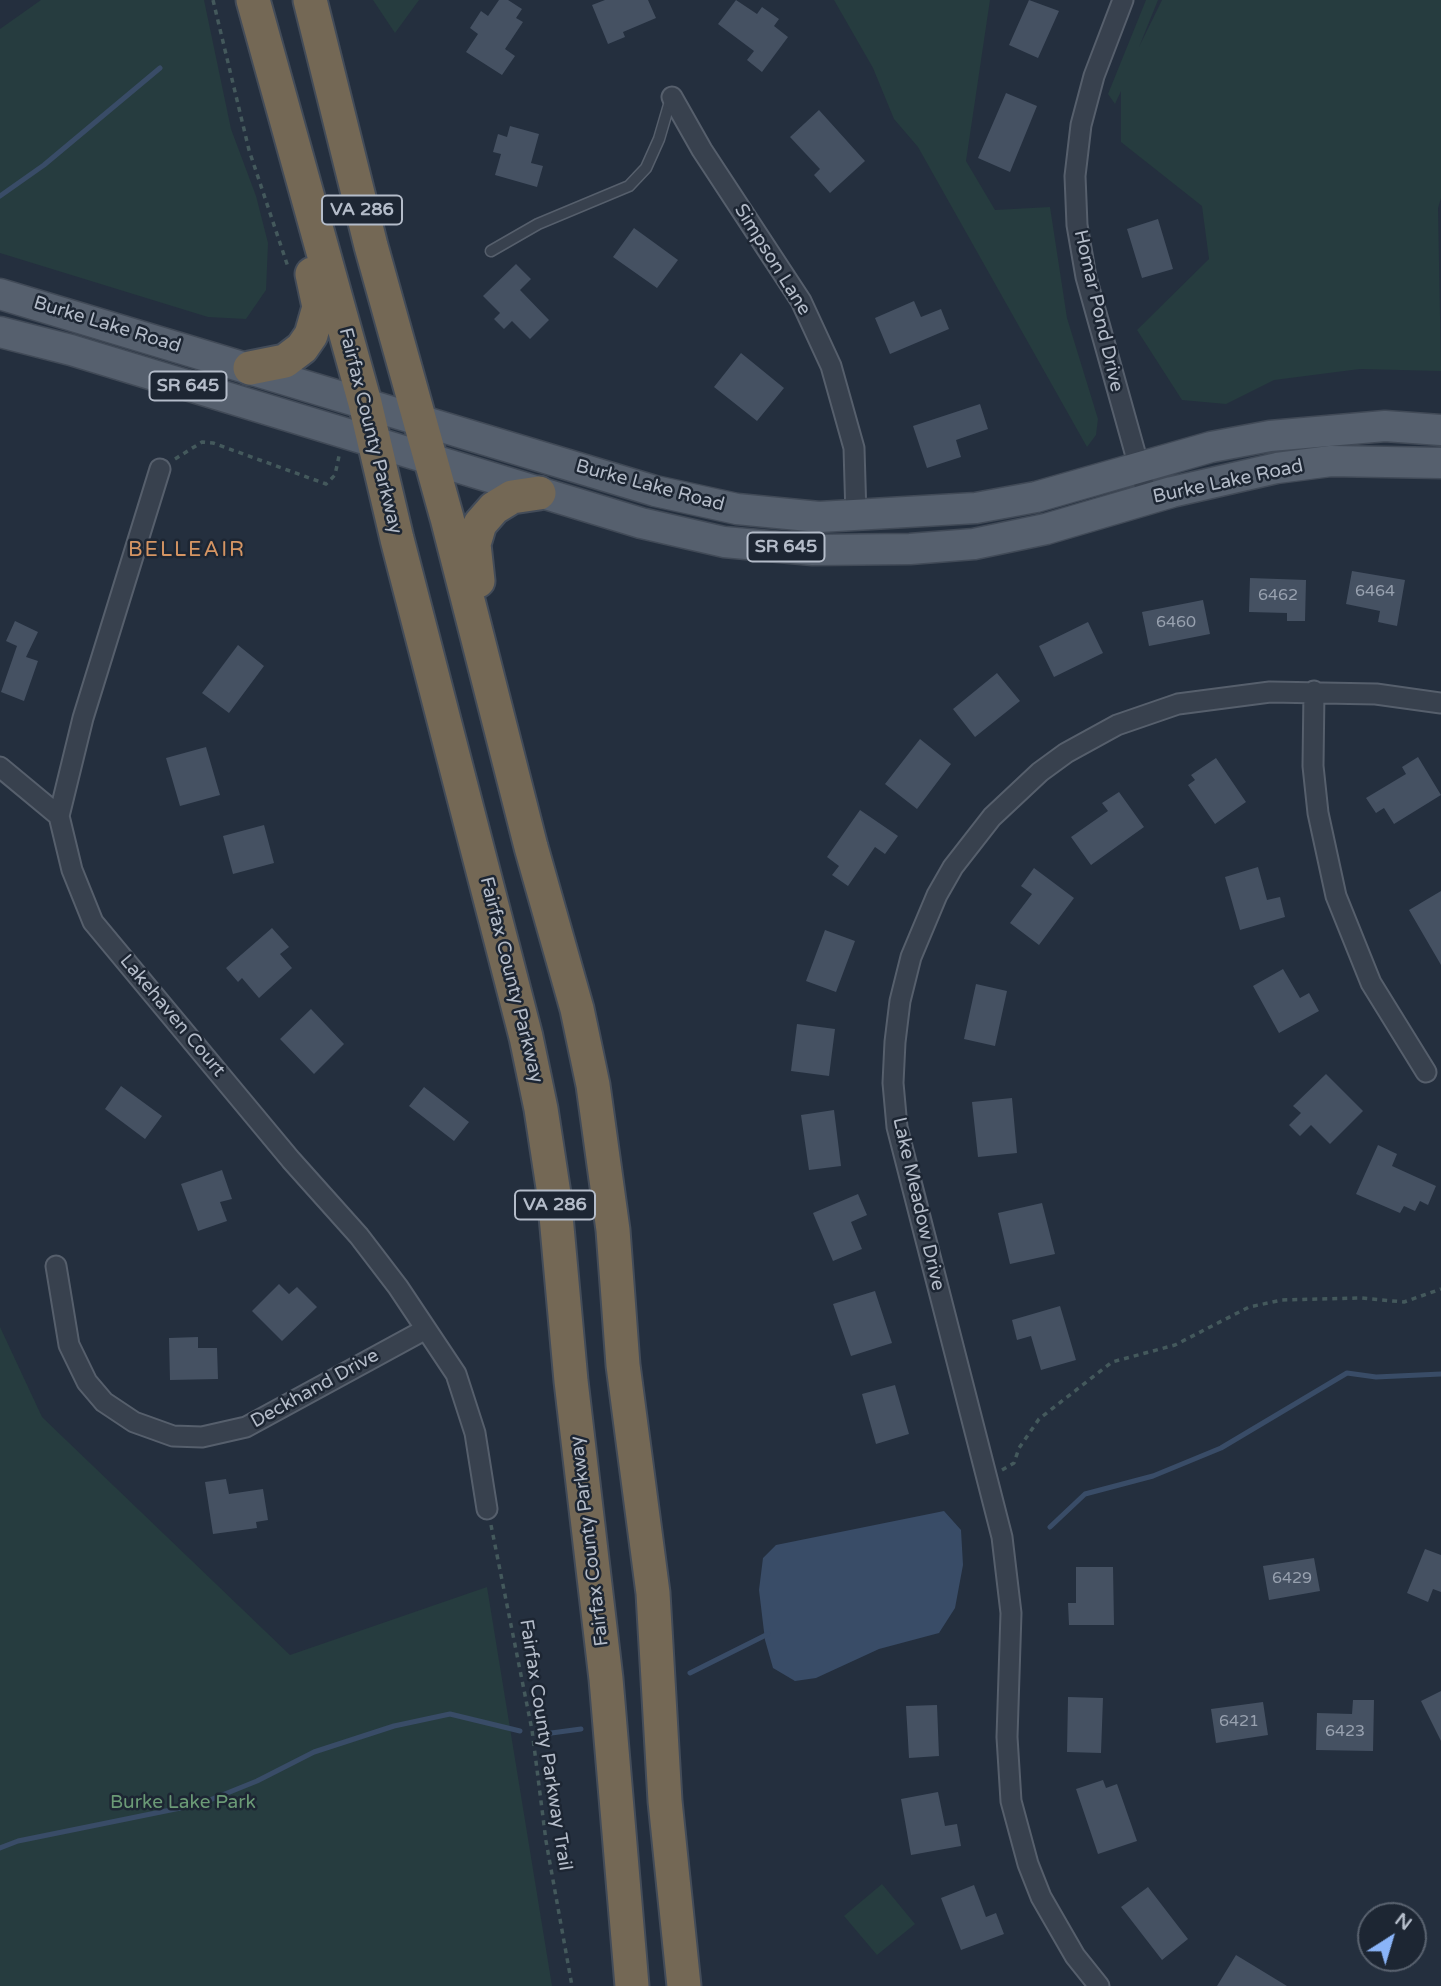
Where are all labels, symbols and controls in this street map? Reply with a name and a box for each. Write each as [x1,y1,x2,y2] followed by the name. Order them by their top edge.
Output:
[322,196,402,224] road number: VA 286
[729,200,815,320] street label: Simpson Lane
[1068,228,1128,394] street label: Homar Pond Drive
[31,292,183,358] street label: Burke Lake Road
[333,326,407,536] street label: Fairfax County Parkway
[150,372,227,400] road number: SR 645
[573,455,727,517] street label: Burke Lake Road
[1151,455,1305,509] street label: Burke Lake Road
[748,532,824,562] road number: SR 645
[129,537,245,563] district label: BELLEAIR
[1355,582,1395,602] house number: 6464
[1258,586,1298,606] house number: 6462
[1156,613,1196,633] house number: 6460
[474,875,548,1085] street label: Fairfax County Parkway
[114,950,230,1082] street label: Lakehaven Court
[887,1115,949,1293] street label: Lake Meadow Drive
[515,1190,595,1220] road number: VA 286
[247,1344,383,1434] street label: Deckhand Drive
[566,1435,614,1647] street label: Fairfax County Parkway
[1272,1569,1312,1589] house number: 6429
[514,1618,576,1872] street label: Fairfax County Parkway Trail
[1219,1712,1259,1732] house number: 6421
[1325,1722,1365,1742] house number: 6423
[110,1792,256,1814] park label: Burke Lake Park
[1357,1902,1427,1972] north arrow
[1391,1908,1416,1935] text: N

